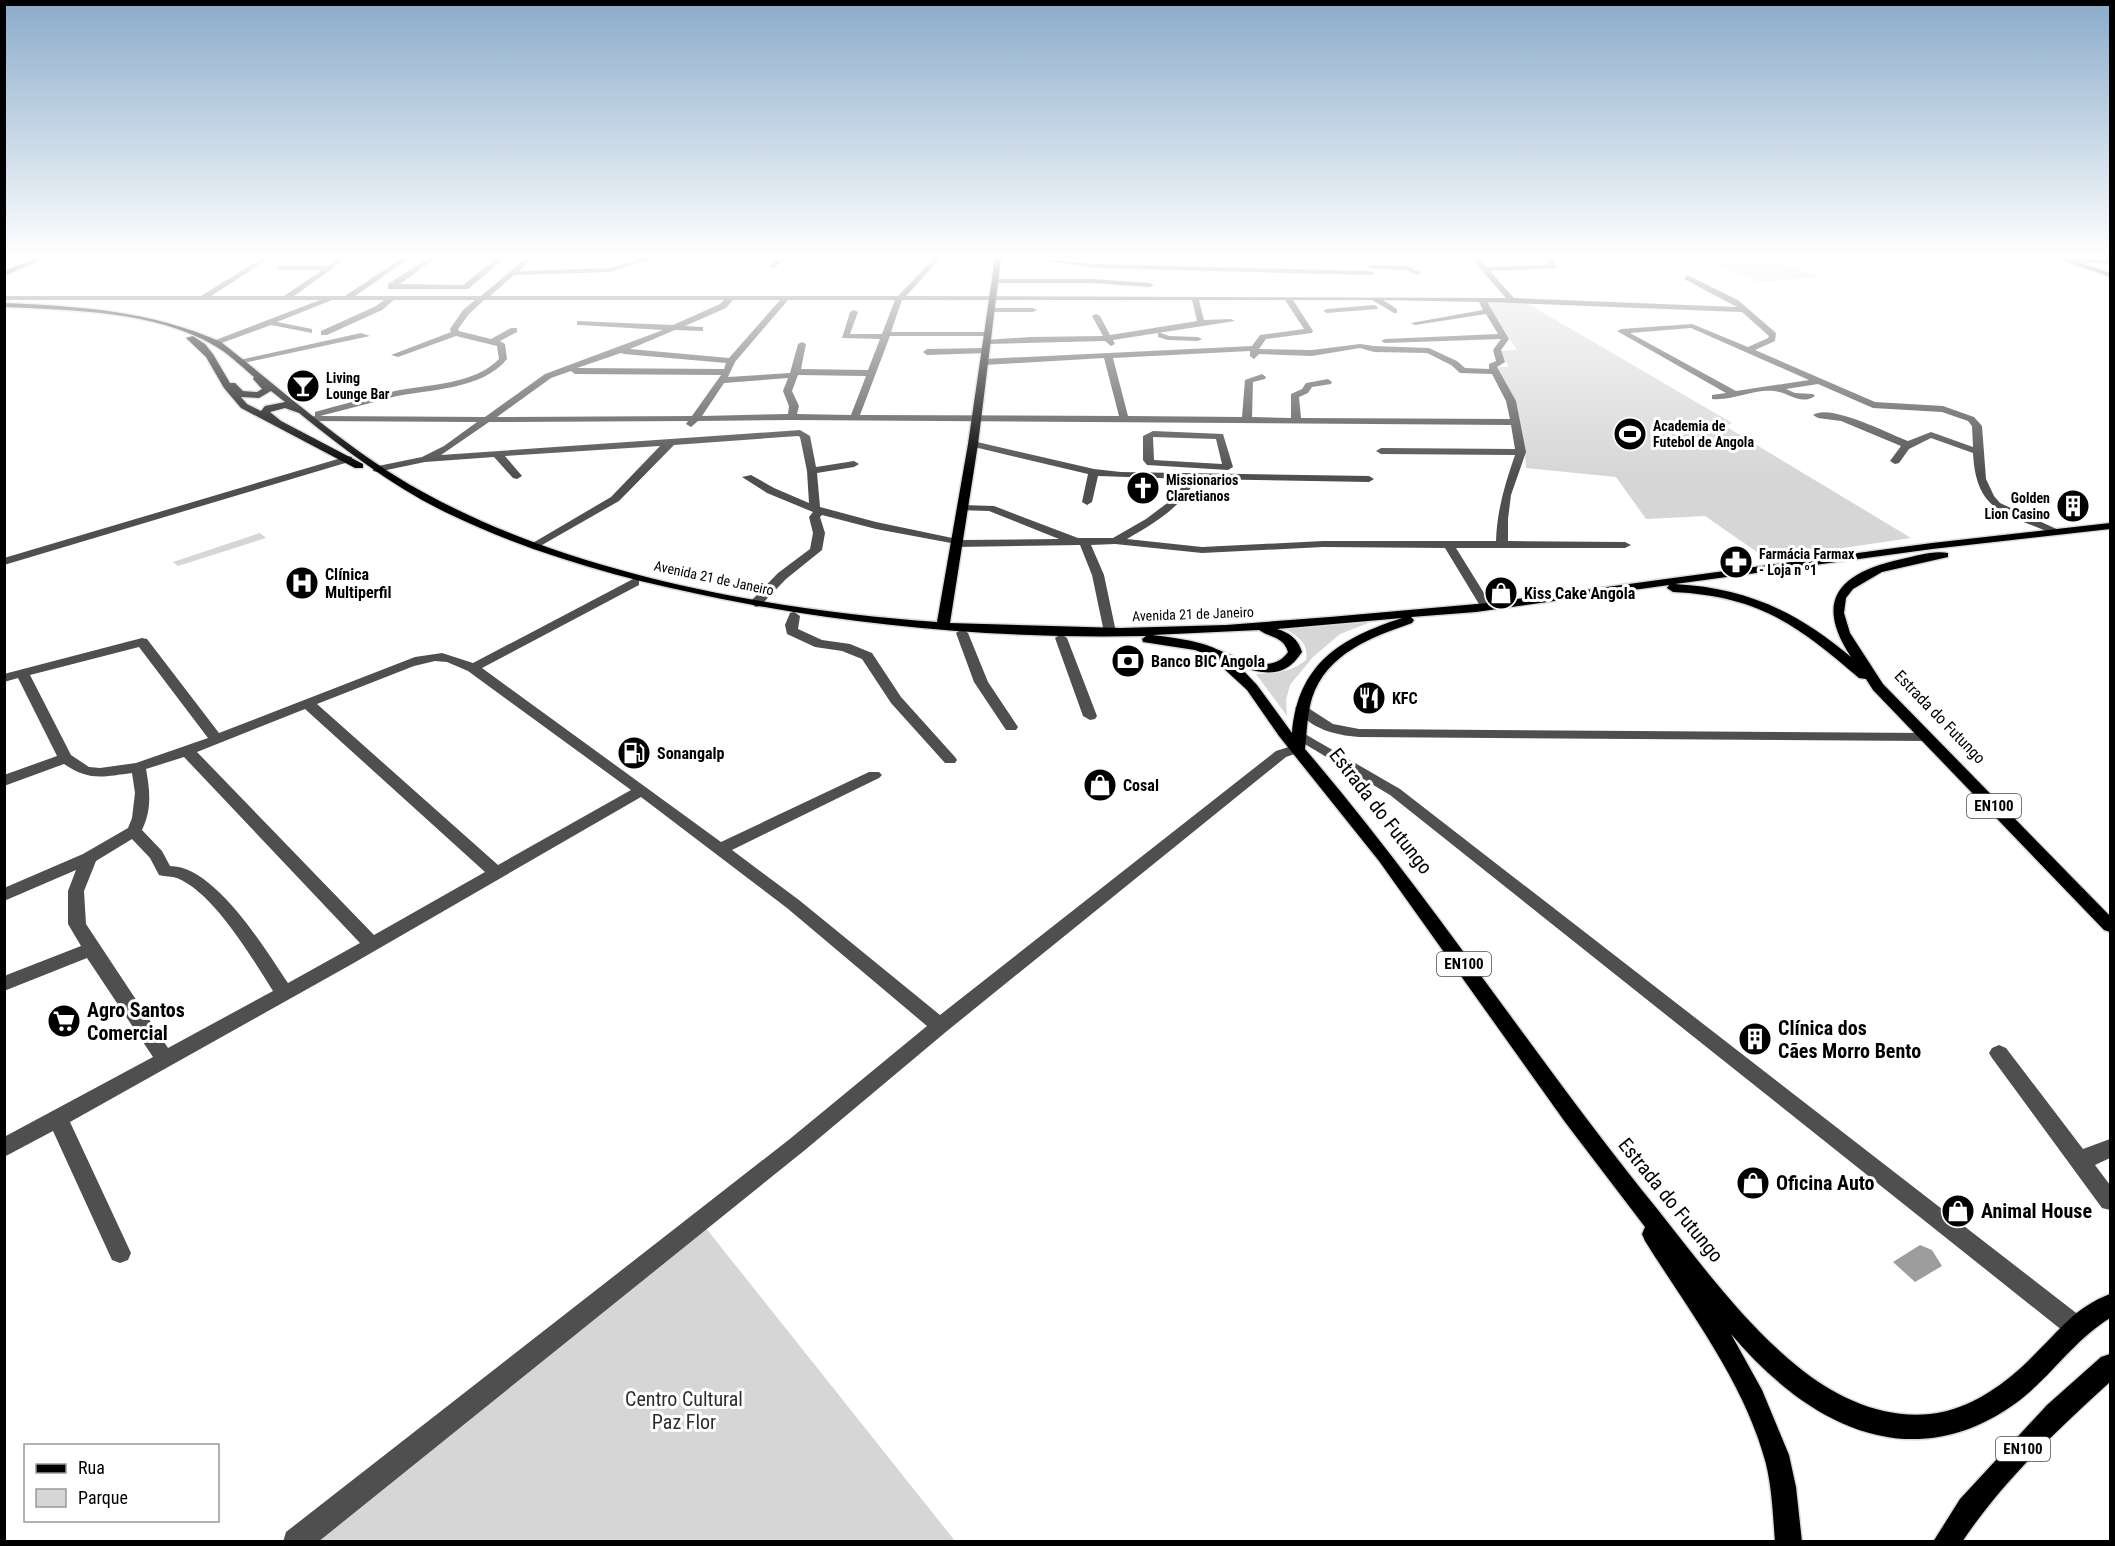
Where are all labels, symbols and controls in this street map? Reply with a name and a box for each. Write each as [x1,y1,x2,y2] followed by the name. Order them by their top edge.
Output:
[285,368,321,404] bar icon: Living Lounge Bar
[326,370,390,402] place label: Living Lounge Bar
[1612,416,1648,452] sports icon: Academia de Futebol de Angola
[1653,418,1754,450] place label: Academia de Futebol de Angola
[1125,470,1161,506] church icon: Missionarios Claretianos
[1166,472,1238,504] place label: Missionarios Claretianos
[2055,488,2091,524] building icon: Golden Lion Casino
[1984,490,2050,522] place label: Golden Lion Casino
[1718,544,1754,580] pharmacy icon: Farmácia Farmax - Loja n º1
[1759,546,1855,578] place label: Farmácia Farmax - Loja n º1
[653,557,775,599] street label: Avenida 21 de Janeiro
[284,565,320,601] hospital icon: Clínica Multiperfil
[325,565,392,602] place label: Clínica Multiperfil
[1483,575,1519,611] shop icon: Kiss Cake Angola
[1524,584,1636,603] place label: Kiss Cake Angola
[1132,604,1254,624] street label: Avenida 21 de Janeiro
[1110,643,1146,679] bank icon: Banco BIC Angola
[1151,652,1266,671] place label: Banco BIC Angola
[1891,666,1989,768] street label: Estrada do Futungo
[1351,680,1387,716] restaurant icon: KFC
[1392,689,1418,708] place label: KFC
[616,735,652,771] fuel station icon: Sonangalp
[1324,743,1438,879] street label: Estrada do Futungo
[657,744,725,763] place label: Sonangalp
[1082,767,1118,803] shop icon: Cosal
[1123,776,1159,795] place label: Cosal
[1967,794,2021,818] road number: EN100
[1437,952,1491,976] road number: EN100
[87,998,185,1045] place label: Agro Santos Comercial
[46,1003,82,1039] supermarket icon: Agro Santos Comercial
[1778,1016,1921,1063] place label: Clínica dos Cães Morro Bento
[1737,1021,1773,1057] building icon: Clínica dos Cães Morro Bento
[1613,1133,1729,1267] street label: Estrada do Futungo
[1735,1165,1771,1201] shop icon: Oficina Auto
[1776,1171,1875,1195] place label: Oficina Auto
[1940,1193,1976,1229] shop icon: Animal House
[1981,1199,2092,1223] place label: Animal House
[625,1387,743,1434] park label: Centro Cultural Paz Flor
[1996,1437,2050,1461] road number: EN100
[24,1444,219,1522] legend
[78,1457,105,1478] text: Rua
[78,1487,128,1508] text: Parque

